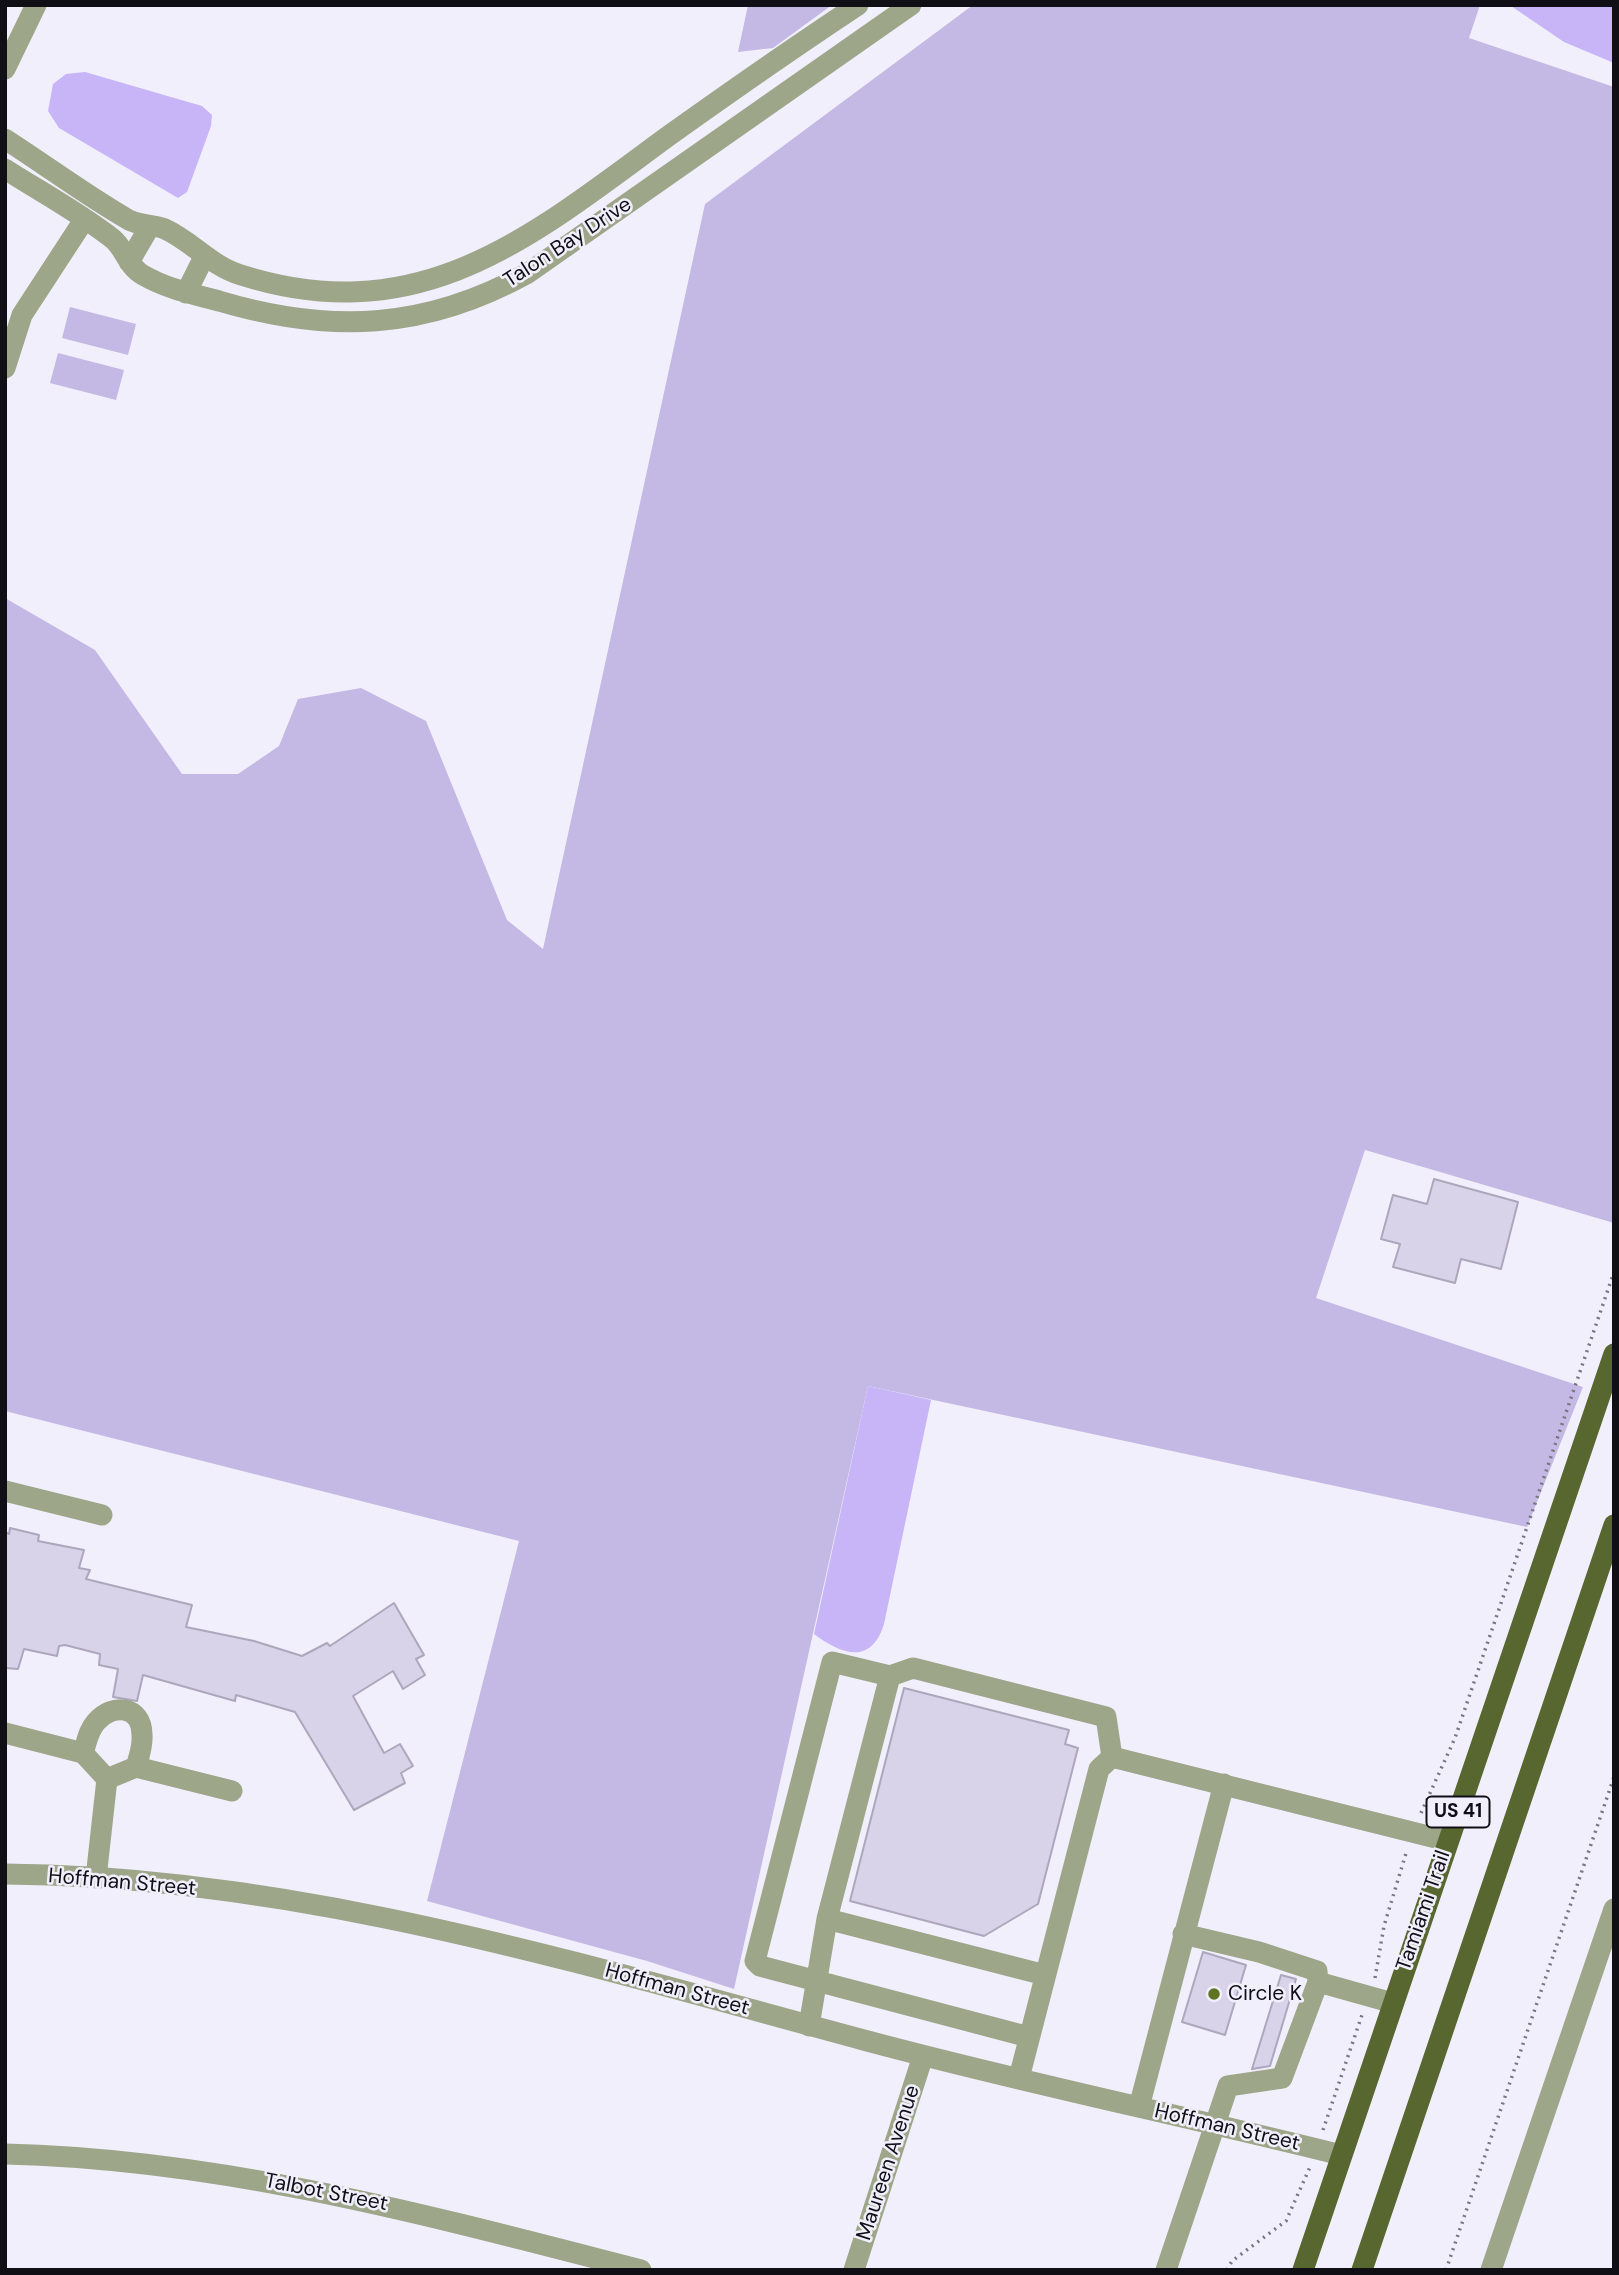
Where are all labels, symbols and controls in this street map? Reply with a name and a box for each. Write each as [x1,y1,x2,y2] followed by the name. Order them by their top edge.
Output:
[499,192,637,294] street label: Talon Bay Drive
[1426,1796,1490,1828] road number: US 41
[1392,1847,1456,1975] street label: Tamiami Trail
[47,1864,197,1902] street label: Hoffman Street
[602,1959,752,2021] street label: Hoffman Street
[1228,1981,1302,2007] place label: Circle K
[1206,1986,1222,2002] marker: Circle K
[852,2082,926,2244] street label: Maureen Avenue
[1152,2099,1302,2157] street label: Hoffman Street
[262,2169,390,2217] street label: Talbot Street

